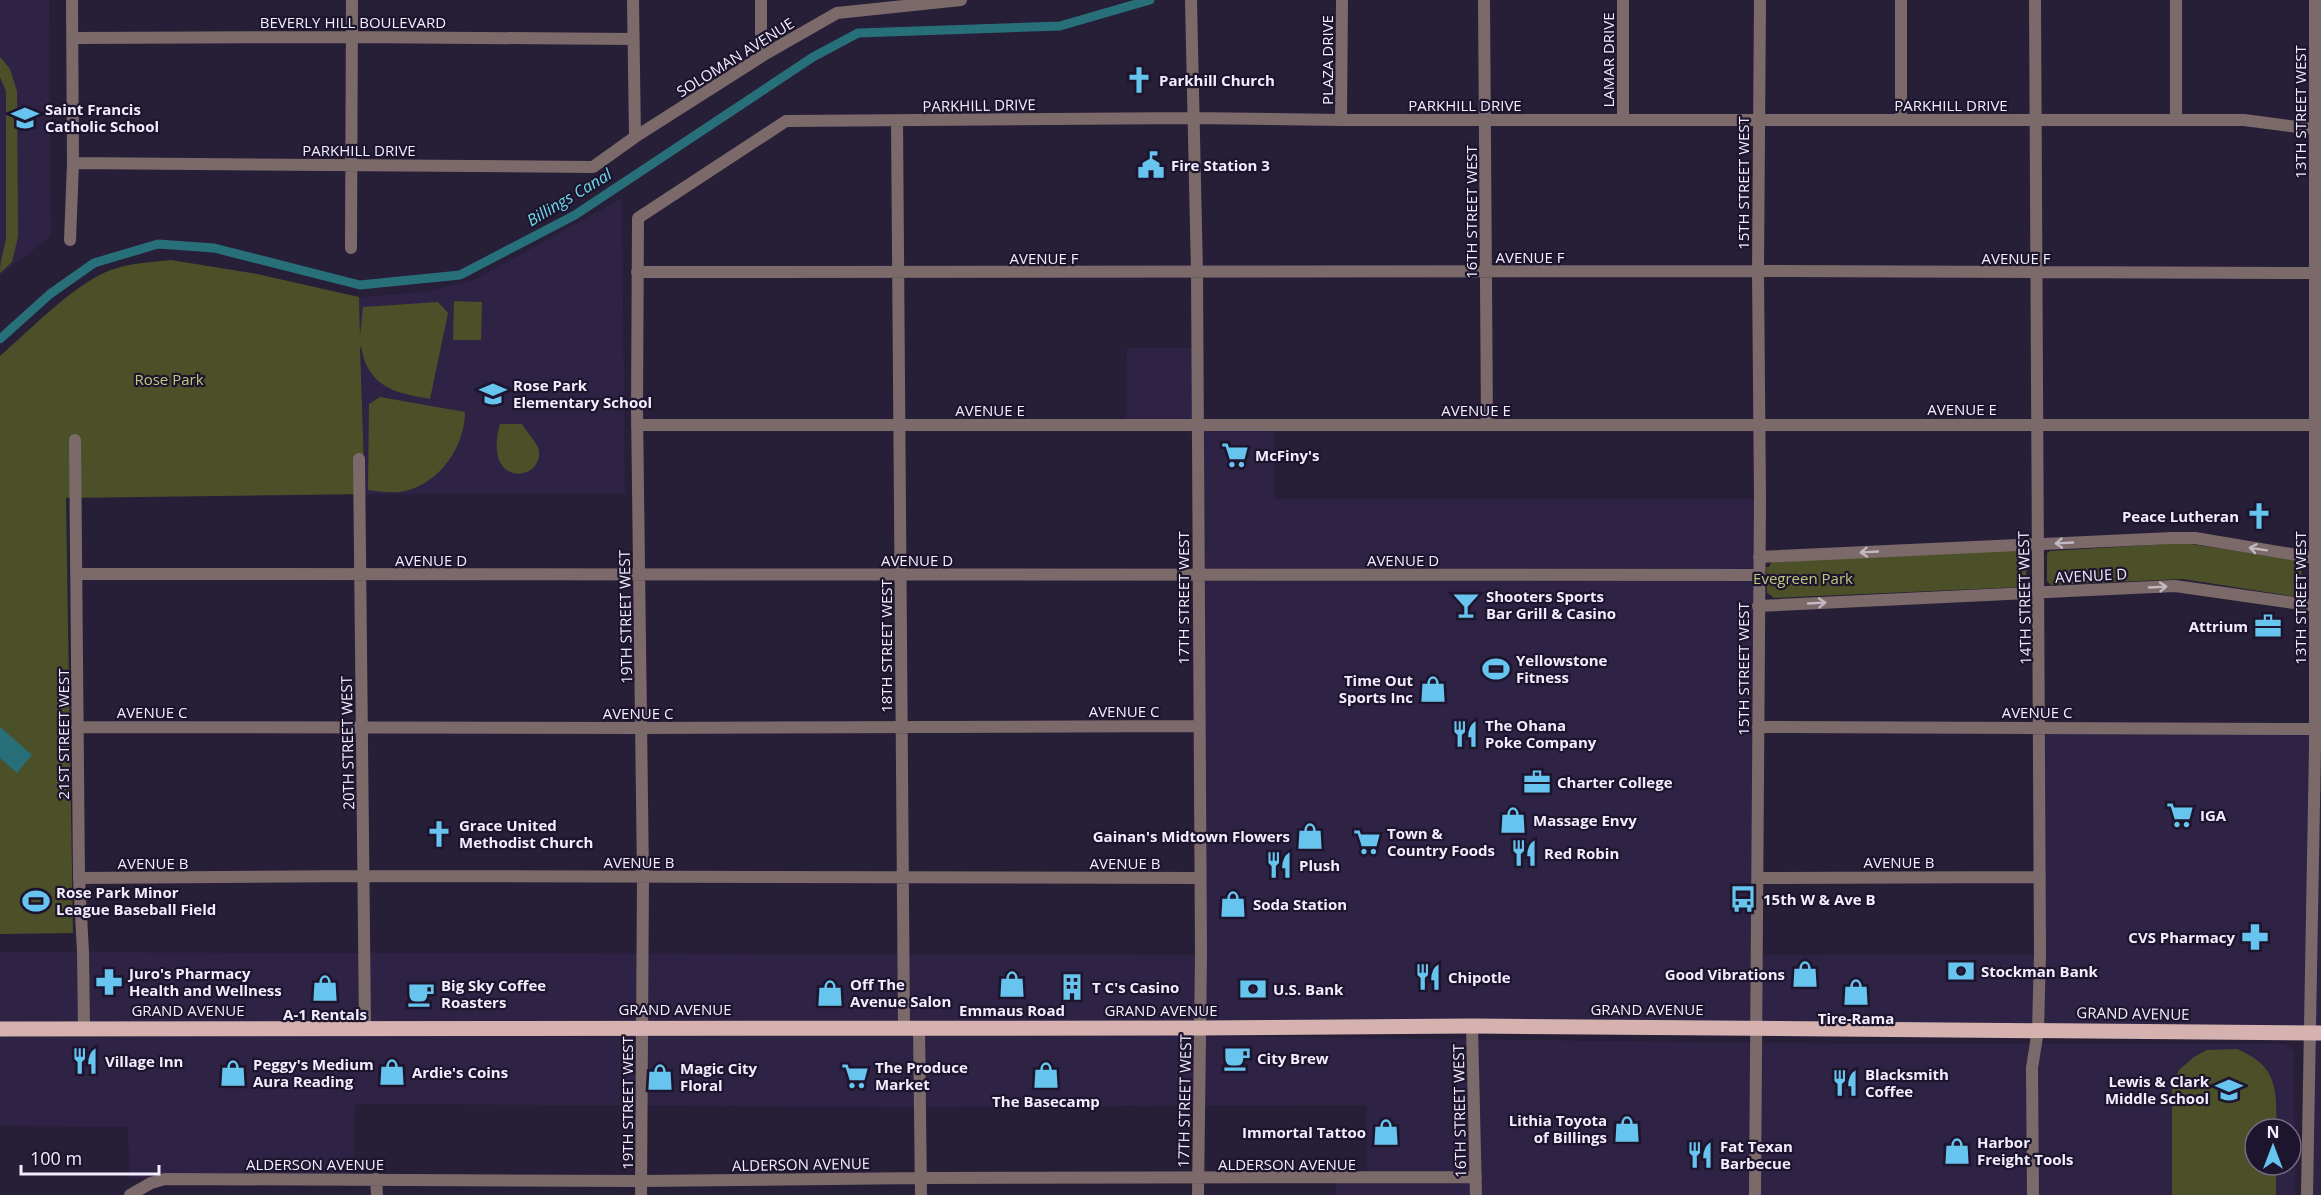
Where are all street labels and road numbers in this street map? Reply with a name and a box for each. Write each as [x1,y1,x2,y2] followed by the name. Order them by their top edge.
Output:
[260,12,446,32] street label: BEVERLY HILL BOULEVARD
[1598,12,1618,108] street label: LAMAR DRIVE
[673,13,797,101] street label: SOLOMAN AVENUE
[1317,15,1337,105] street label: PLAZA DRIVE
[2290,44,2310,179] street label: 13TH STREET WEST
[922,94,1036,116] street label: PARKHILL DRIVE
[1408,95,1522,115] street label: PARKHILL DRIVE
[1894,95,2008,115] street label: PARKHILL DRIVE
[1733,115,1753,250] street label: 15TH STREET WEST
[302,140,416,160] street label: PARKHILL DRIVE
[1461,144,1481,279] street label: 16TH STREET WEST
[1496,247,1565,267] street label: AVENUE F
[1010,248,1079,268] street label: AVENUE F
[1982,248,2051,268] street label: AVENUE F
[1927,399,1997,419] street label: AVENUE E
[955,400,1025,420] street label: AVENUE E
[1441,400,1511,420] street label: AVENUE E
[1173,530,1193,665] street label: 17TH STREET WEST
[2013,530,2035,665] street label: 14TH STREET WEST
[2290,530,2310,665] street label: 13TH STREET WEST
[614,549,636,684] street label: 19TH STREET WEST
[395,550,467,570] street label: AVENUE D
[881,550,953,570] street label: AVENUE D
[1367,550,1439,570] street label: AVENUE D
[2054,563,2128,587] street label: AVENUE D
[876,578,896,713] street label: 18TH STREET WEST
[1733,601,1753,736] street label: 15TH STREET WEST
[53,668,73,799] street label: 21ST STREET WEST
[336,675,358,810] street label: 20TH STREET WEST
[1089,701,1159,721] street label: AVENUE C
[117,702,187,722] street label: AVENUE C
[2002,702,2072,722] street label: AVENUE C
[603,703,673,723] street label: AVENUE C
[604,852,674,872] street label: AVENUE B
[1864,852,1934,872] street label: AVENUE B
[118,853,188,873] street label: AVENUE B
[1090,853,1160,873] street label: AVENUE B
[618,999,732,1019] street label: GRAND AVENUE
[1590,999,1704,1019] street label: GRAND AVENUE
[131,1000,245,1020] street label: GRAND AVENUE
[1104,1000,1218,1020] street label: GRAND AVENUE
[2076,1002,2190,1024] street label: GRAND AVENUE
[1173,1033,1195,1168] street label: 17TH STREET WEST
[617,1035,637,1170] street label: 19TH STREET WEST
[1448,1043,1470,1178] street label: 16TH STREET WEST
[732,1153,870,1175] street label: ALDERSON AVENUE
[246,1154,384,1174] street label: ALDERSON AVENUE
[1218,1154,1356,1174] street label: ALDERSON AVENUE

